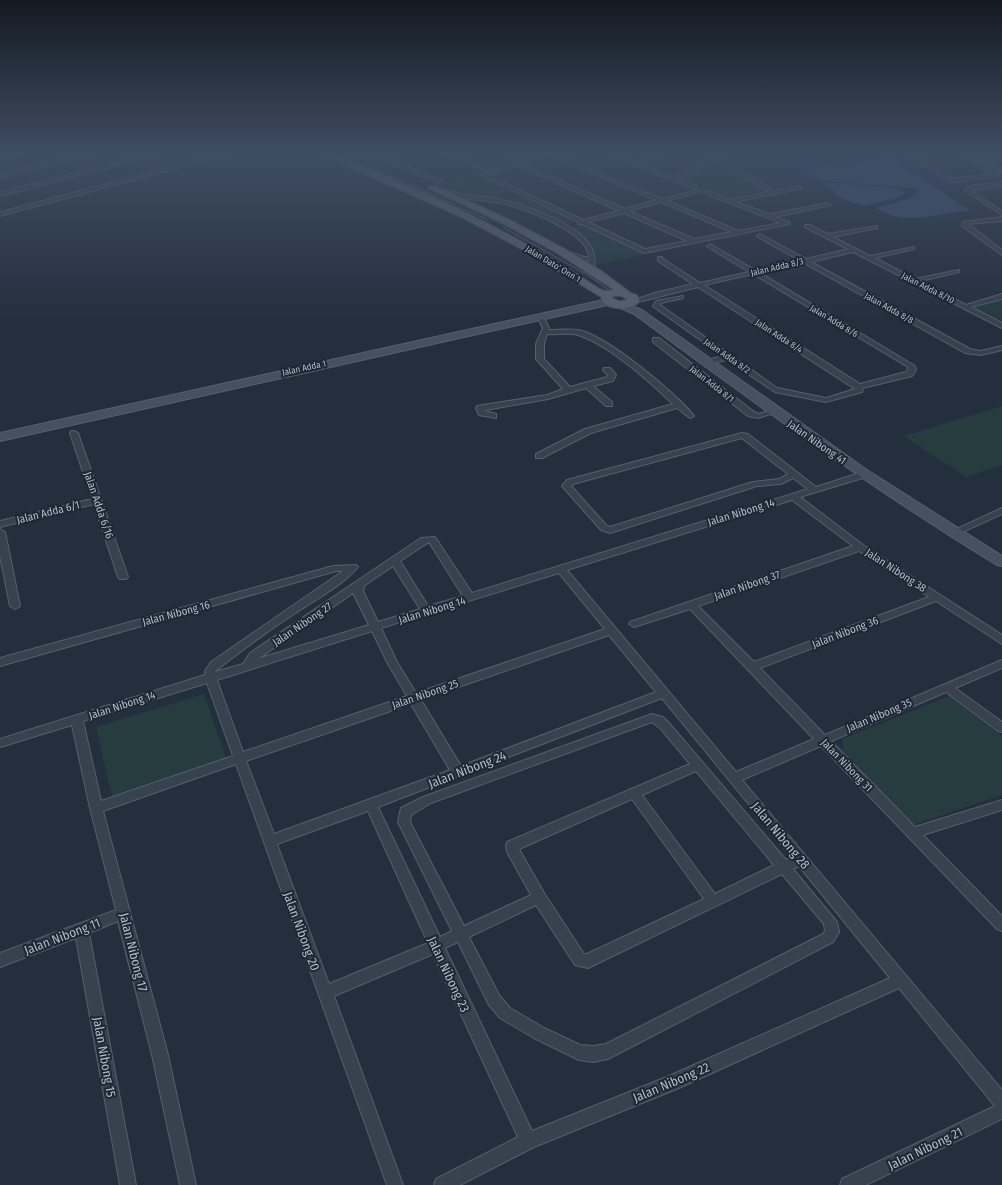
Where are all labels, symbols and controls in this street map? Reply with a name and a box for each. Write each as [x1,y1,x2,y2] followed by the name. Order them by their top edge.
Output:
[524,244,582,284] street label: Jalan Dato' Onn 1
[750,256,804,278] street label: Jalan Adda 8/3
[900,270,956,306] street label: Jalan Adda 8/10
[863,290,916,326] street label: Jalan Adda 8/8
[808,303,860,340] street label: Jalan Adda 8/6
[754,317,805,355] street label: Jalan Adda 8/4
[702,337,752,375] street label: Jalan Adda 8/2
[281,358,327,378] street label: Jalan Adda 1
[688,364,736,404] street label: Jalan Adda 8/1
[785,417,849,467] street label: Jalan Nibong 41
[81,470,116,541] street label: Jalan Adda 6/16
[706,496,777,529] street label: Jalan Nibong 14
[15,498,81,527] street label: Jalan Adda 6/1
[863,546,929,595] street label: Jalan Nibong 38
[712,568,782,603] street label: Jalan Nibong 37
[397,594,468,627] street label: Jalan Nibong 14
[141,598,212,629] street label: Jalan Nibong 16
[270,599,335,649] street label: Jalan Nibong 27
[810,614,881,651] street label: Jalan Nibong 36
[390,677,460,712] street label: Jalan Nibong 25
[87,688,158,722] street label: Jalan Nibong 14
[845,696,914,735] street label: Jalan Nibong 35
[818,736,875,795] street label: Jalan Nibong 31
[426,748,508,791] street label: Jalan Nibong 24
[748,799,813,872] street label: Jalan Nibong 28
[280,890,323,973] street label: Jalan Nibong 20
[116,911,151,993] street label: Jalan Nibong 17
[22,915,102,958] street label: Jalan Nibong 11
[424,934,473,1015] street label: Jalan Nibong 23
[90,1016,119,1099] street label: Jalan Nibong 15
[631,1059,712,1105] street label: Jalan Nibong 22
[886,1124,965,1173] street label: Jalan Nibong 21

